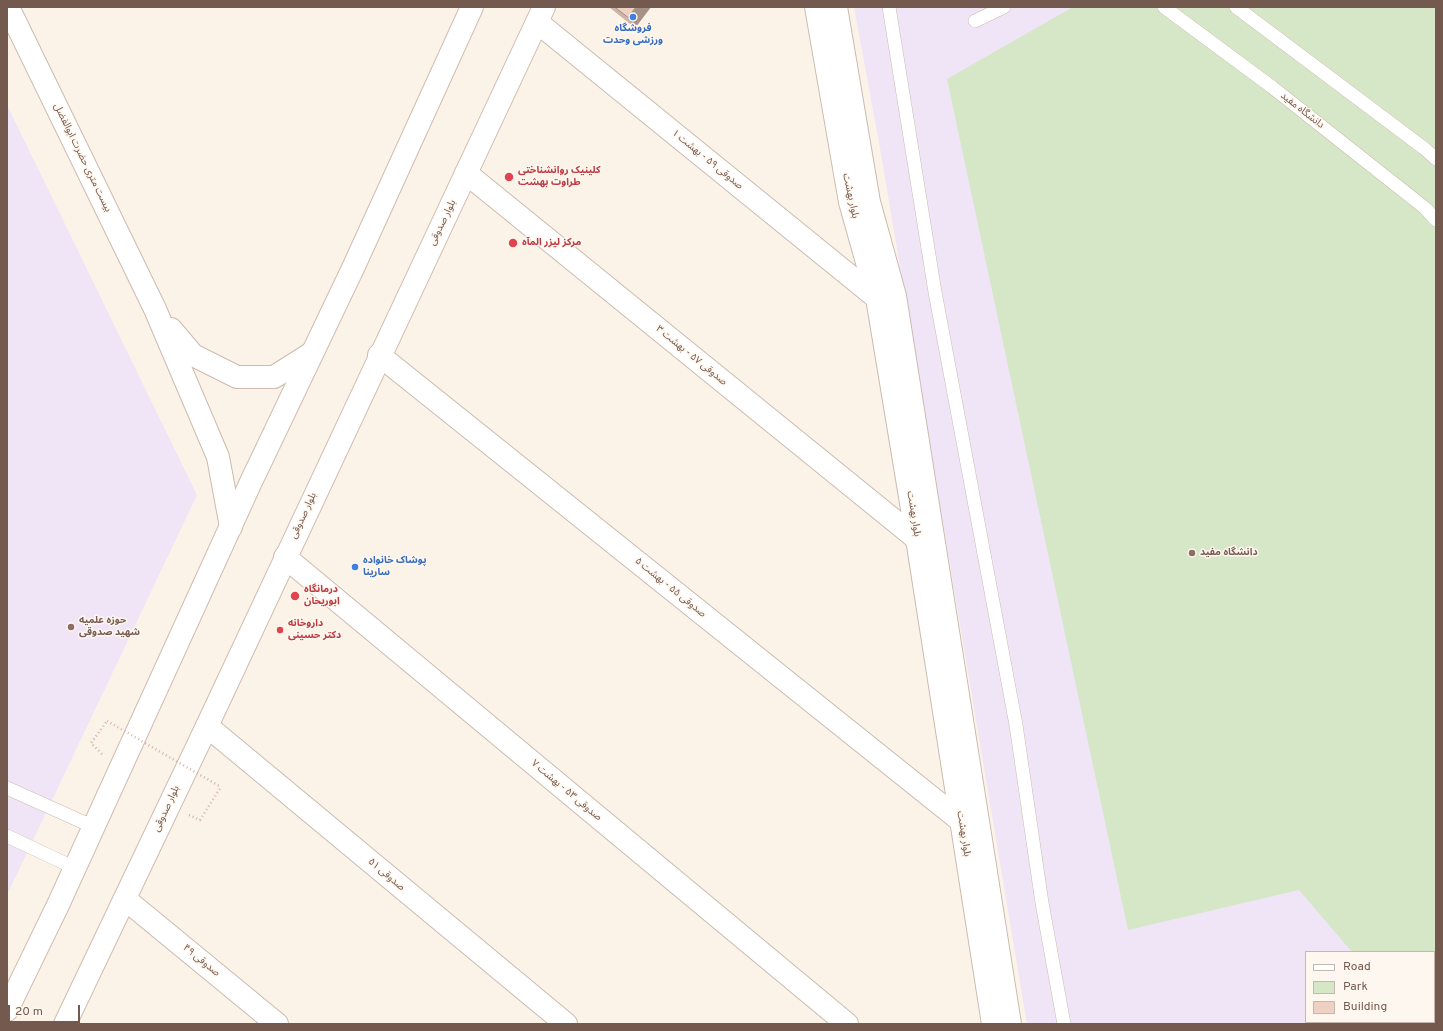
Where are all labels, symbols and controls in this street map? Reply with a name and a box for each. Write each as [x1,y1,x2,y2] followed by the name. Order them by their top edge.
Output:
[628,12,638,22] marker: فروشگاه ورزشی وحدت
[603,23,663,46] place label: فروشگاه ورزشی وحدت
[1278,90,1326,132] street label: دانشگاه مفید
[50,102,114,214] street label: بیست متری حضرت ابوالفضل
[669,128,745,192] street label: صدوقی ۵۹ - بهشت ۱
[518,165,601,188] place label: کلینیک روانشناختی طراوت بهشت
[503,171,515,183] marker: کلینیک روانشناختی طراوت بهشت
[839,172,861,220] street label: بلوار بهشت
[427,198,459,248] street label: بلوار صدوقی
[507,237,519,249] marker: مرکز لیزر المآه
[522,237,581,249] place label: مرکز لیزر المآه
[653,324,729,388] street label: صدوقی ۵۷ - بهشت ۳
[903,490,923,538] street label: بلوار بهشت
[288,491,320,541] street label: بلوار صدوقی
[1200,547,1258,559] place label: دانشگاه مفید
[1187,548,1197,558] marker: دانشگاه مفید
[363,555,427,578] place label: پوشاک خانواده سارینا
[632,556,708,620] street label: صدوقی ۵۵ - بهشت ۵
[350,562,360,572] marker: پوشاک خانواده سارینا
[304,584,340,608] place label: درمانگاه ابوریحان
[289,590,301,602] marker: درمانگاه ابوریحان
[79,615,140,638] place label: حوزه علمیه شهید صدوقی
[288,618,341,642] place label: داروخانه دکتر حسینی
[66,622,76,632] marker: حوزه علمیه شهید صدوقی
[275,625,285,635] marker: داروخانه دکتر حسینی
[528,758,604,824] street label: صدوقی ۵۳ - بهشت ۷
[151,784,183,834] street label: بلوار صدوقی
[953,810,973,858] street label: بلوار بهشت
[365,856,407,894] street label: صدوقی ۵۱
[180,942,222,980] street label: صدوقی ۴۹
[1305,951,1435,1023] legend
[1343,959,1371,975] text: Road
[1343,979,1368,995] text: Park
[10,997,82,1023] scale bar
[1343,999,1387,1015] text: Building
[15,1004,43,1020] text: 20 m

